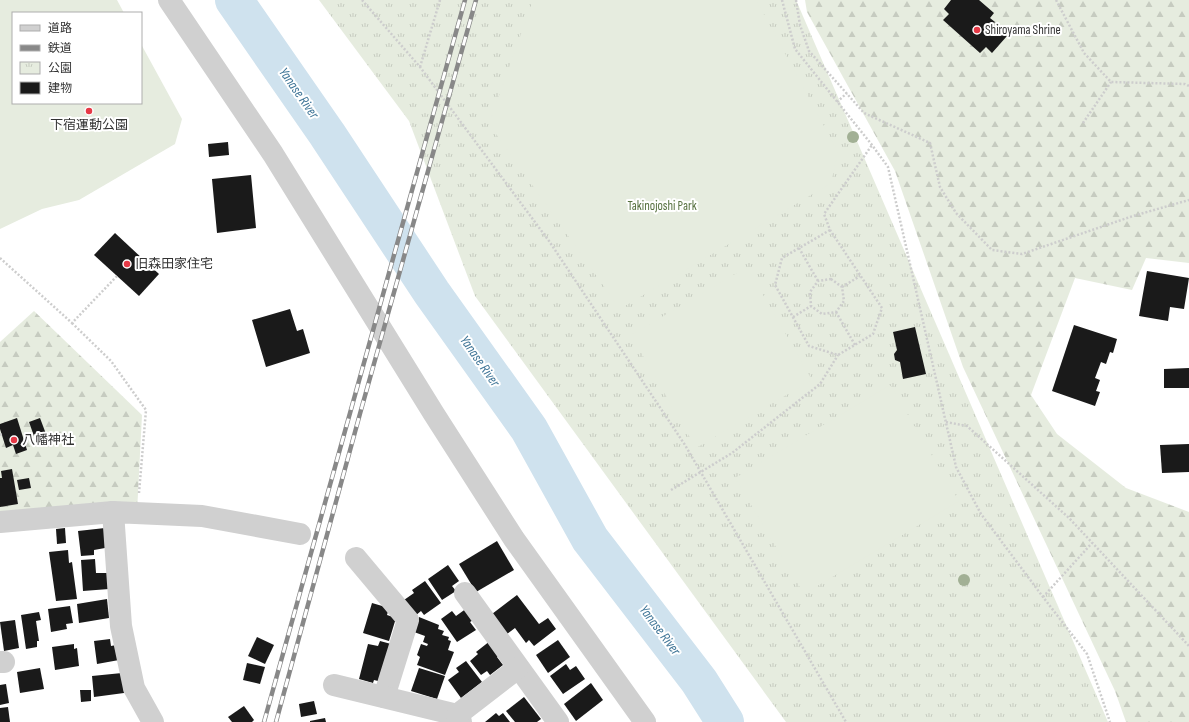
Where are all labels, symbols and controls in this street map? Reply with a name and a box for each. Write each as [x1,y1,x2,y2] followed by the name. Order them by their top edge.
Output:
[12,12,142,104] legend
[48,21,72,36] text: 道路
[985,22,1061,38] place label: Shiroyama Shrine
[972,25,982,35] marker: Shiroyama Shrine
[48,41,72,56] text: 鉄道
[48,61,72,76] text: 公園
[275,64,323,123] water label: Yanase River
[48,81,72,96] text: 建物
[84,106,94,116] marker: 下宿運動公園
[50,117,128,133] place label: 下宿運動公園
[627,198,697,214] park label: Takinojoshi Park
[135,256,213,272] place label: 旧森田家住宅
[122,259,132,269] marker: 旧森田家住宅
[456,332,504,391] water label: Yanase River
[22,432,74,448] place label: 八幡神社
[9,435,19,445] marker: 八幡神社
[636,602,685,659] water label: Yanase River

